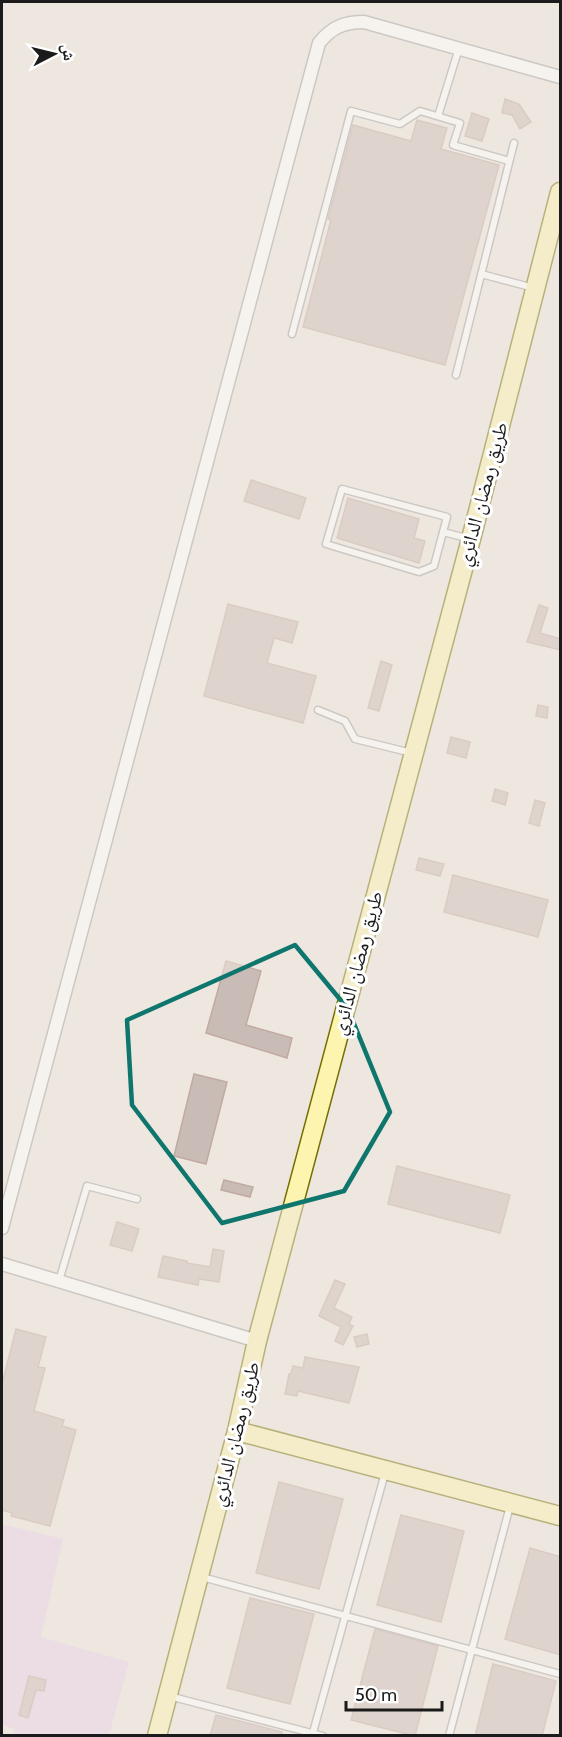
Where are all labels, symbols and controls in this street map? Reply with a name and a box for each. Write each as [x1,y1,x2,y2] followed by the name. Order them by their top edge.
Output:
[24,24,84,84] north arrow
[58,43,79,62] text: ش
[451,419,517,570] street label: طريق رمضان الدائري
[326,888,392,1039] street label: طريق رمضان الدائري
[205,1359,269,1510] street label: طريق رمضان الدائري
[346,1674,442,1712] scale bar
[355,1684,397,1706] text: 50 m

